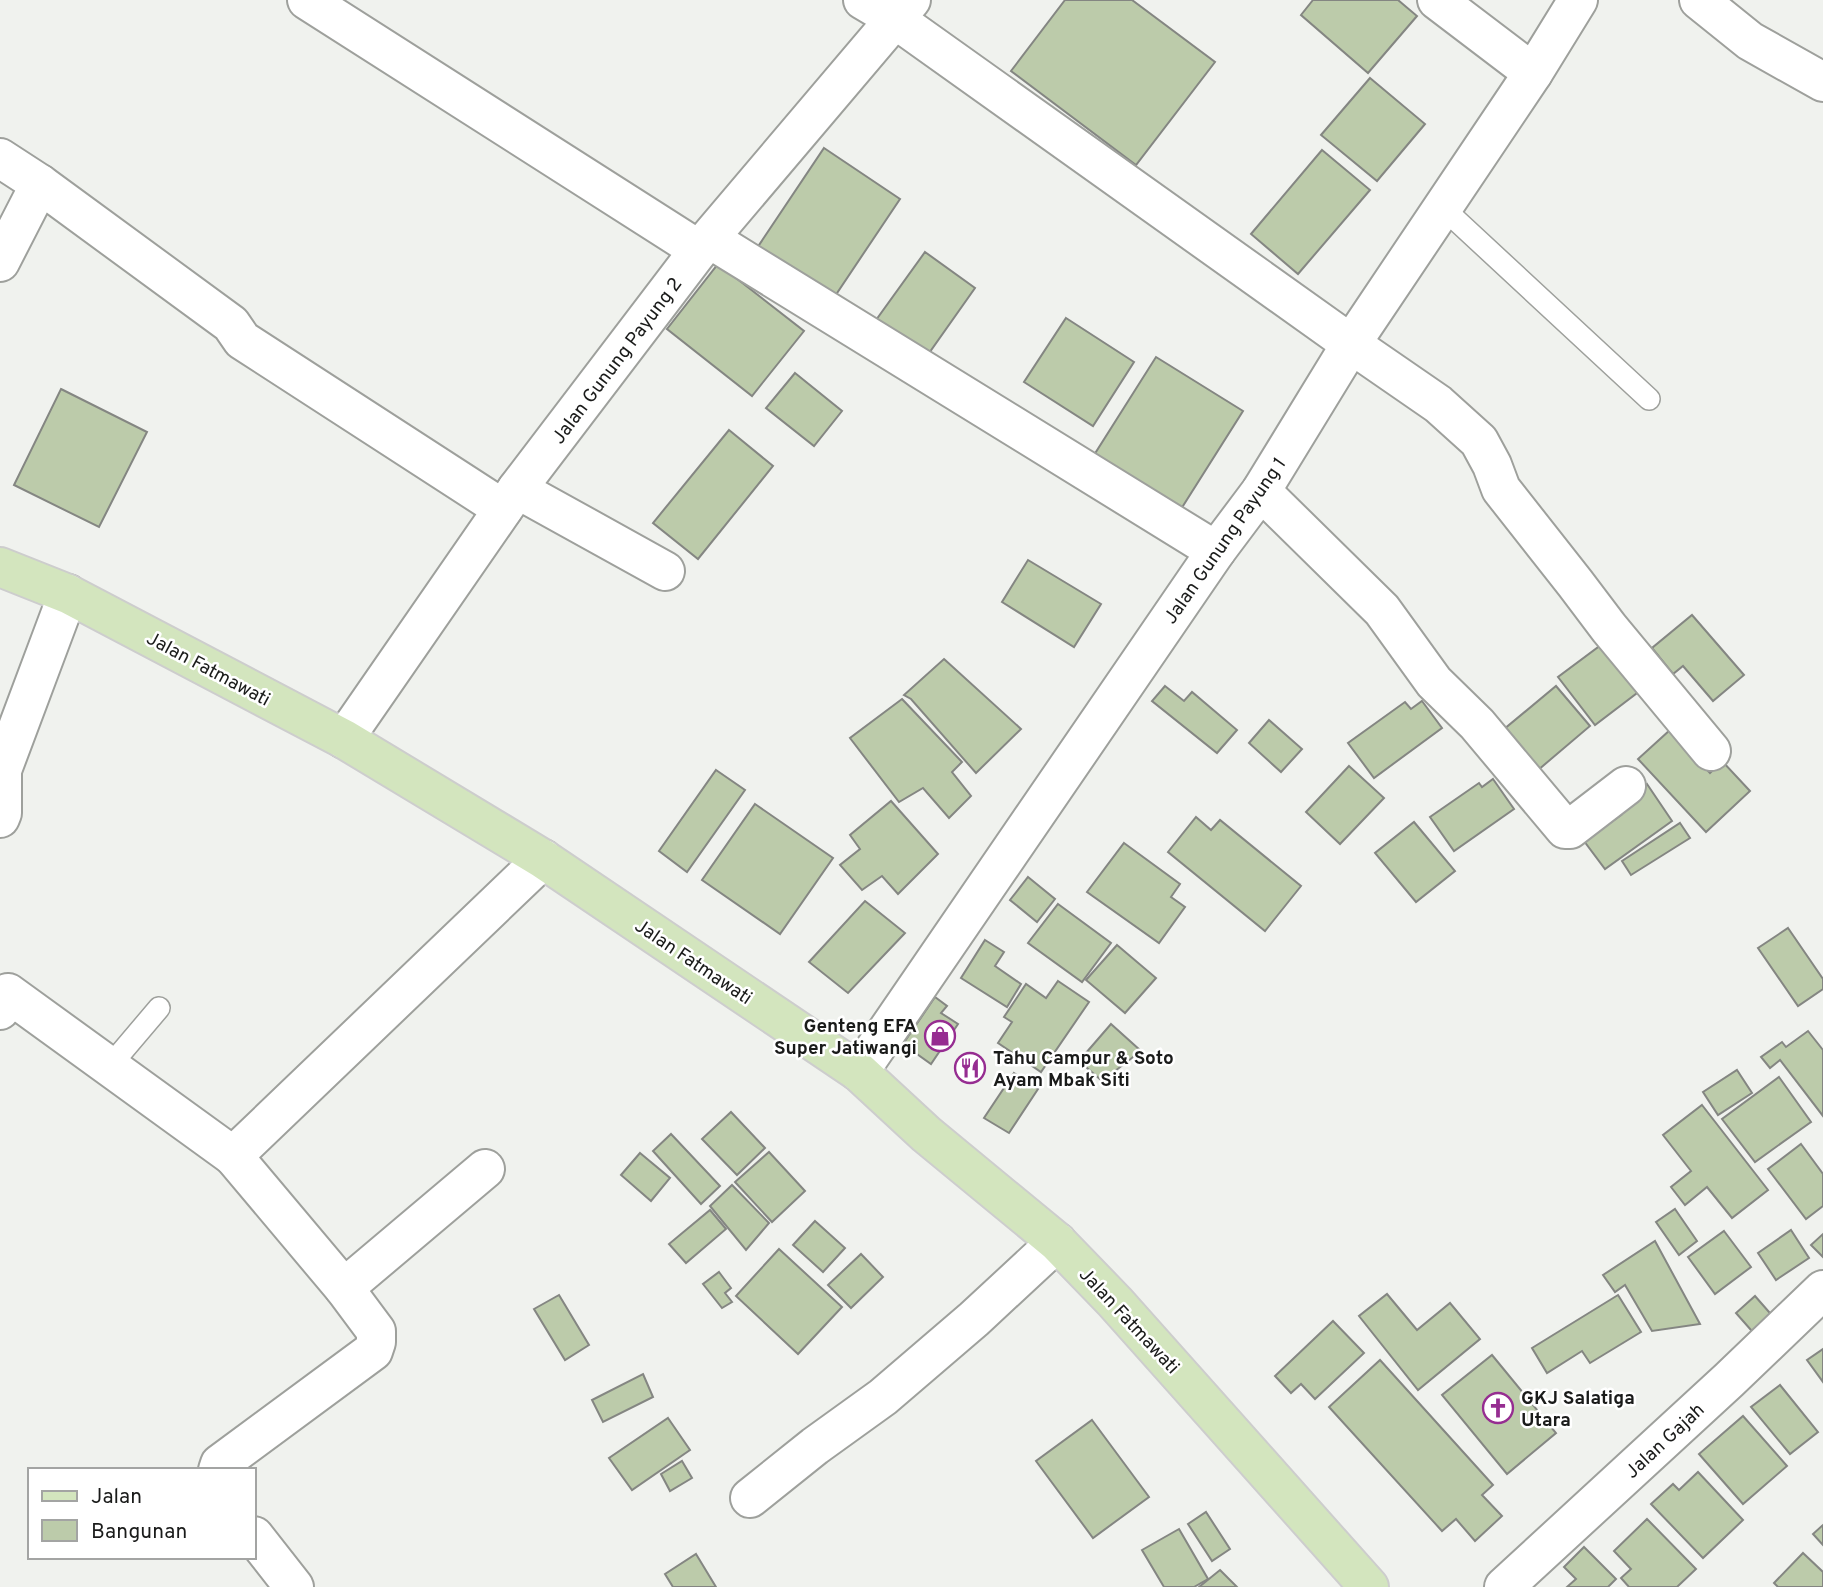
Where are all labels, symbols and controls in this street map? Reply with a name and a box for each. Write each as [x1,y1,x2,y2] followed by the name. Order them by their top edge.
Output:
[547,273,688,449] street label: Jalan Gunung Payung 2
[1159,453,1292,629] street label: Jalan Gunung Payung 1
[142,627,274,712] street label: Jalan Fatmawati
[629,914,756,1011] street label: Jalan Fatmawati
[774,1015,917,1061] place label: Genteng EFA Super Jatiwangi
[923,1019,957,1053] shop icon: Genteng EFA Super Jatiwangi
[993,1047,1174,1093] place label: Tahu Campur & Soto Ayam Mbak Siti
[953,1051,987,1085] restaurant icon: Tahu Campur & Soto Ayam Mbak Siti
[1073,1263,1184,1380] street label: Jalan Fatmawati
[1521,1387,1635,1433] place label: GKJ Salatiga Utara
[1481,1391,1515,1425] church icon: GKJ Salatiga Utara
[1621,1399,1710,1484] street label: Jalan Gajah
[28,1468,256,1559] legend
[91,1484,142,1511] text: Jalan
[91,1519,187,1546] text: Bangunan

